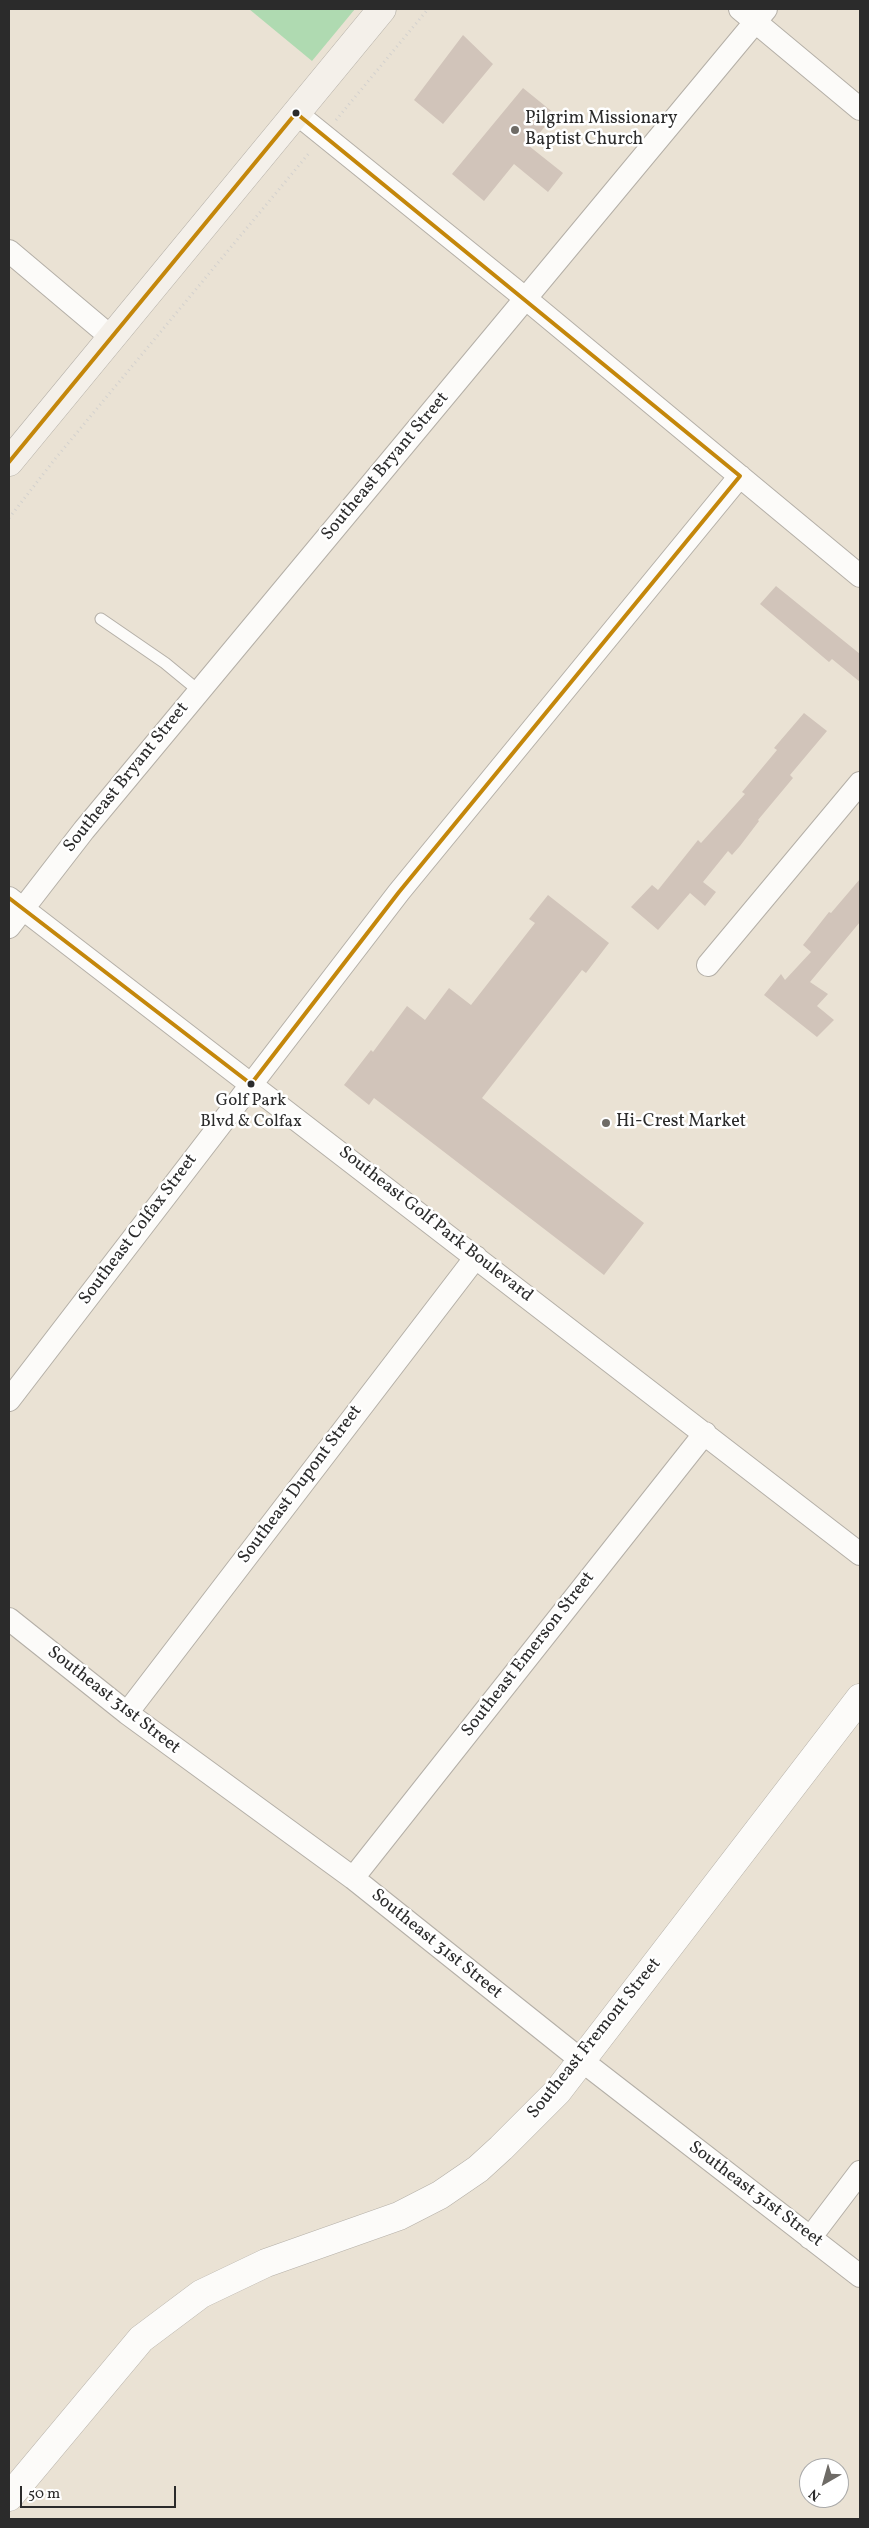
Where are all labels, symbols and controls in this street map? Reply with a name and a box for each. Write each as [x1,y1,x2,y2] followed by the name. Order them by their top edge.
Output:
[291,108,301,118] unlabelled marker
[525,109,678,152] place label: Pilgrim Missionary Baptist Church
[509,124,521,136] marker: Pilgrim Missionary Baptist Church
[318,388,454,546] street label: Southeast Bryant Street
[60,698,194,858] street label: Southeast Bryant Street
[246,1079,256,1089] marker: Golf Park Blvd & Colfax
[200,1092,302,1132] place label: Golf Park Blvd & Colfax
[616,1112,746,1134] place label: Hi-Crest Market
[600,1117,612,1129] marker: Hi-Crest Market
[334,1142,536,1308] street label: Southeast Golf Park Boulevard
[75,1150,203,1310] street label: Southeast Colfax Street
[234,1401,368,1569] street label: Southeast Dupont Street
[458,1568,600,1742] street label: Southeast Emerson Street
[42,1642,184,1760] street label: Southeast 31st Street
[366,1885,506,2005] street label: Southeast 31st Street
[523,1954,667,2124] street label: Southeast Fremont Street
[683,2137,827,2253] street label: Southeast 31st Street
[799,2458,849,2508] north arrow
[22,2476,179,2508] scale bar
[28,2484,60,2505] text: 50 m
[805,2484,825,2505] text: N

